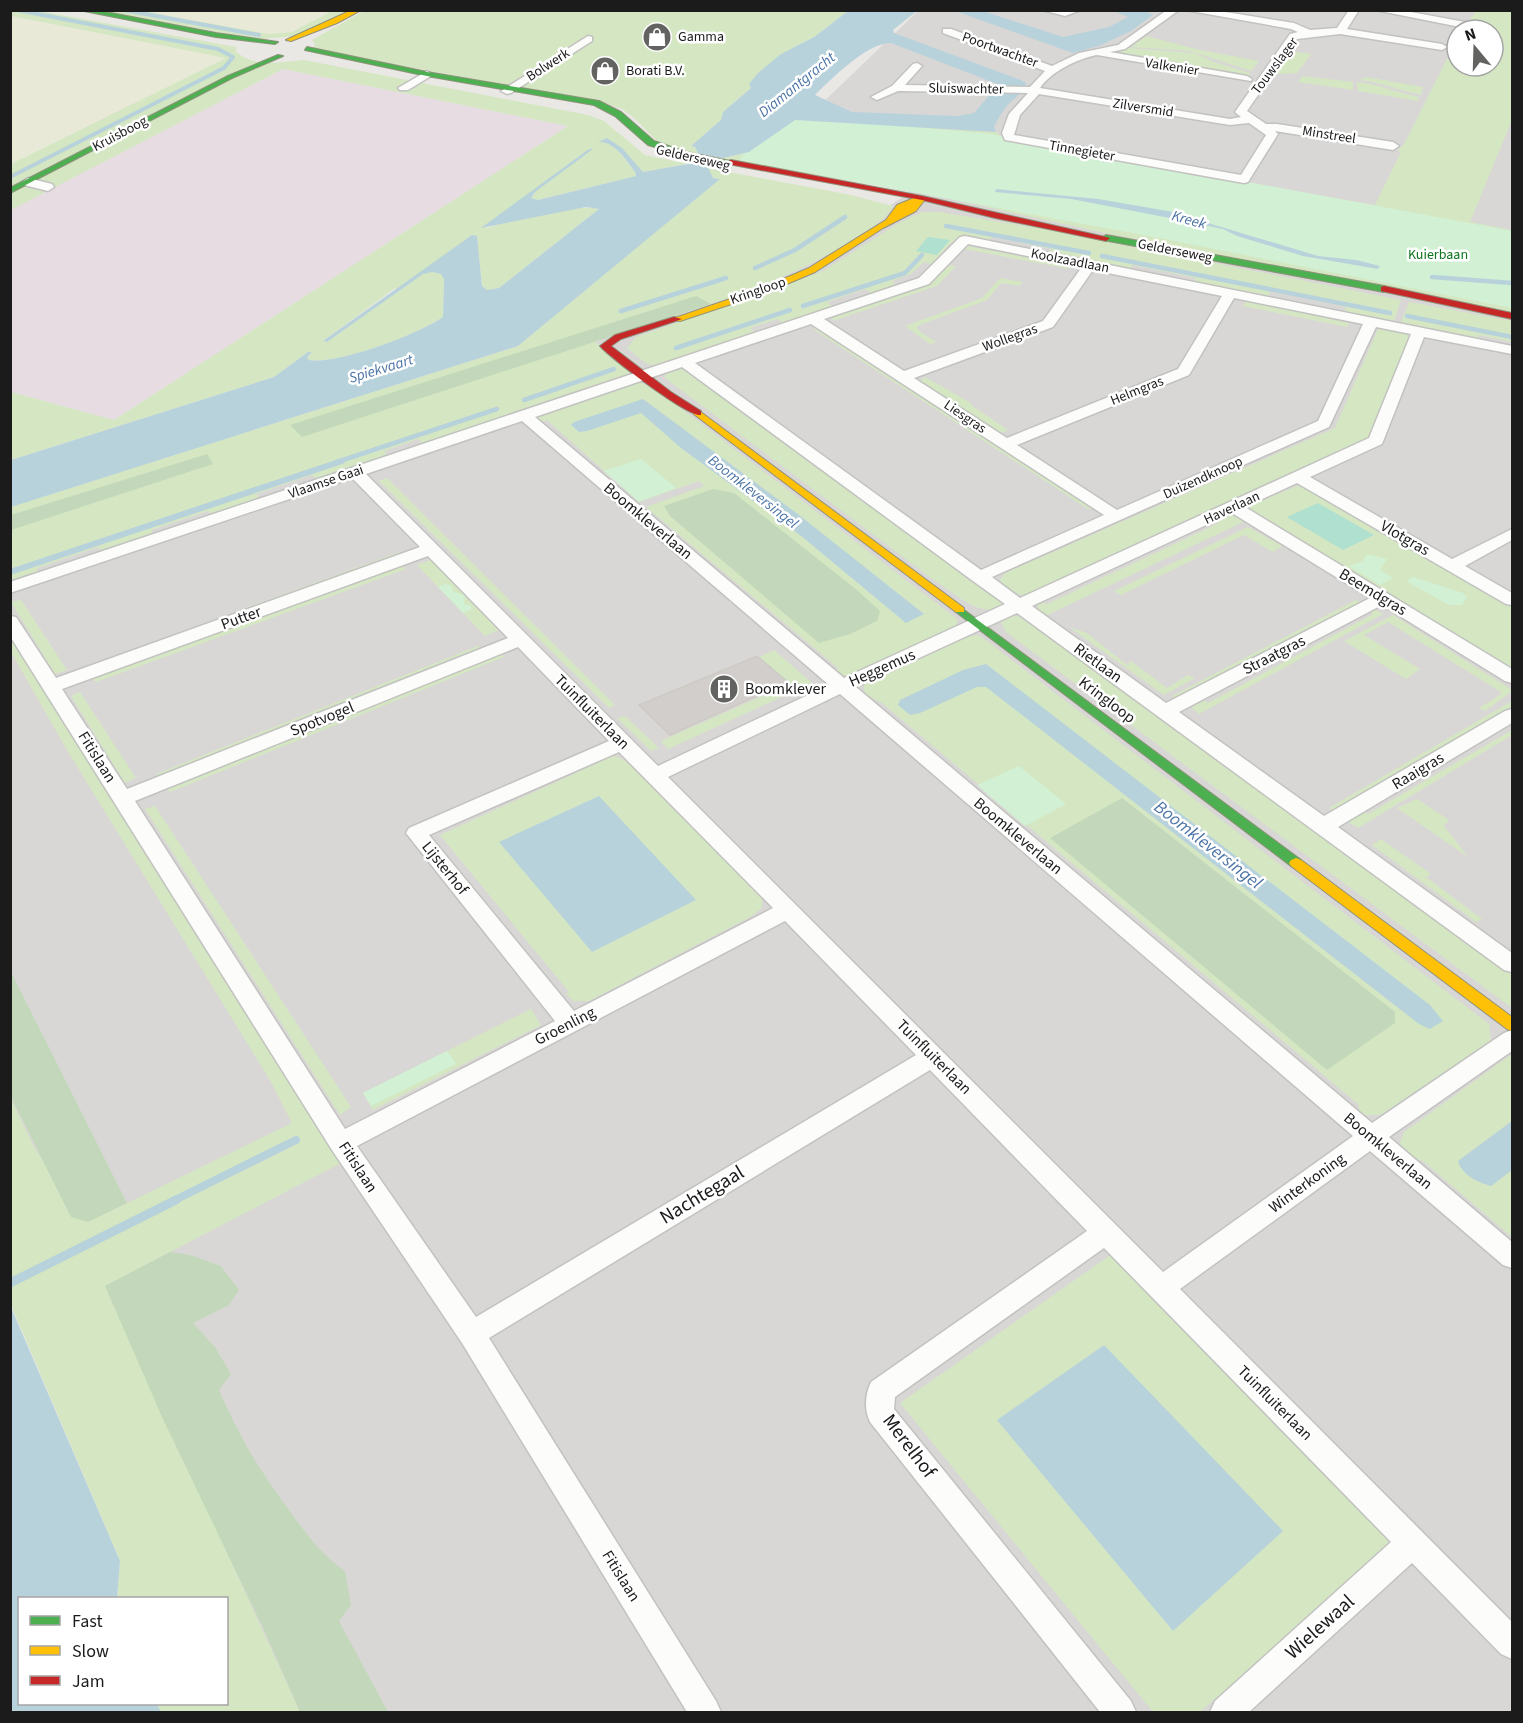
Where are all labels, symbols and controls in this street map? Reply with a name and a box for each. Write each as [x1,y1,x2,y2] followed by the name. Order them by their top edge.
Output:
[1445,18,1505,78] north arrow
[641,21,673,53] shop icon: Gamma
[1462,23,1479,47] text: N
[678,27,724,47] place label: Gamma
[959,27,1041,73] street label: Poortwachter
[1247,33,1303,99] street label: Touwslager
[522,43,574,86] street label: Bolwerk
[754,47,841,123] water label: Diamantgracht
[1144,53,1200,81] street label: Valkenier
[589,55,621,87] shop icon: Borati B.V.
[626,61,685,81] place label: Borati B.V.
[928,78,1004,100] street label: Sluiswachter
[1111,93,1175,123] street label: Zilversmid
[89,111,151,157] street label: Kruisboog
[1301,121,1358,149] street label: Minstreel
[1047,135,1117,167] street label: Tinnegieter
[654,140,732,176] street label: Gelderseweg
[1169,205,1209,235] water label: Kreek
[1136,234,1214,268] street label: Gelderseweg
[1029,244,1111,278] street label: Koolzaadlaan
[1408,245,1468,265] park label: Kuierbaan
[727,272,789,310] street label: Kringloop
[980,319,1040,357] street label: Wollegras
[346,349,417,389] water label: Spiekvaart
[1107,371,1167,411] street label: Helmgras
[940,395,990,439] street label: Liesgras
[704,450,803,534] water label: Boomkleversingel
[1160,451,1246,505] street label: Duizendknoop
[286,460,366,504] street label: Vlaamse Gaai
[599,477,697,565] street label: Boomkleverlaan
[1201,486,1263,530] street label: Haverlaan
[1376,515,1434,561] street label: Vlotgras
[1335,563,1411,621] street label: Beemdgras
[218,600,265,635] street label: Putter
[1239,630,1310,680] street label: Straatgras
[1069,638,1127,688] street label: Rietlaan
[845,643,919,692] street label: Heggemus
[549,669,635,755] street label: Tuinfluiterlaan
[1074,671,1140,729] street label: Kringloop
[708,673,740,705] building icon: Boomklever
[745,678,826,700] place label: Boomklever
[287,696,357,742] street label: Spotvogel
[73,727,121,787] street label: Fitislaan
[1388,747,1448,795] street label: Raaigras
[969,792,1067,880] street label: Boomkleverlaan
[1149,795,1268,895] water label: Boomkleversingel
[417,837,474,900] street label: Lijsterhof
[531,1001,599,1051] street label: Groenling
[891,1014,977,1100] street label: Tuinfluiterlaan
[1339,1107,1437,1195] street label: Boomkleverlaan
[333,1137,383,1197] street label: Fitislaan
[1264,1148,1350,1218] street label: Winterkoning
[654,1159,750,1231] street label: Nachtegaal
[1232,1360,1318,1446] street label: Tuinfluiterlaan
[876,1408,943,1485] street label: Merelhof
[597,1546,645,1606] street label: Fitislaan
[1279,1588,1361,1666] street label: Wielewaal
[18,1597,228,1705] legend
[72,1609,103,1634] text: Fast
[72,1639,109,1664] text: Slow
[72,1669,105,1694] text: Jam

